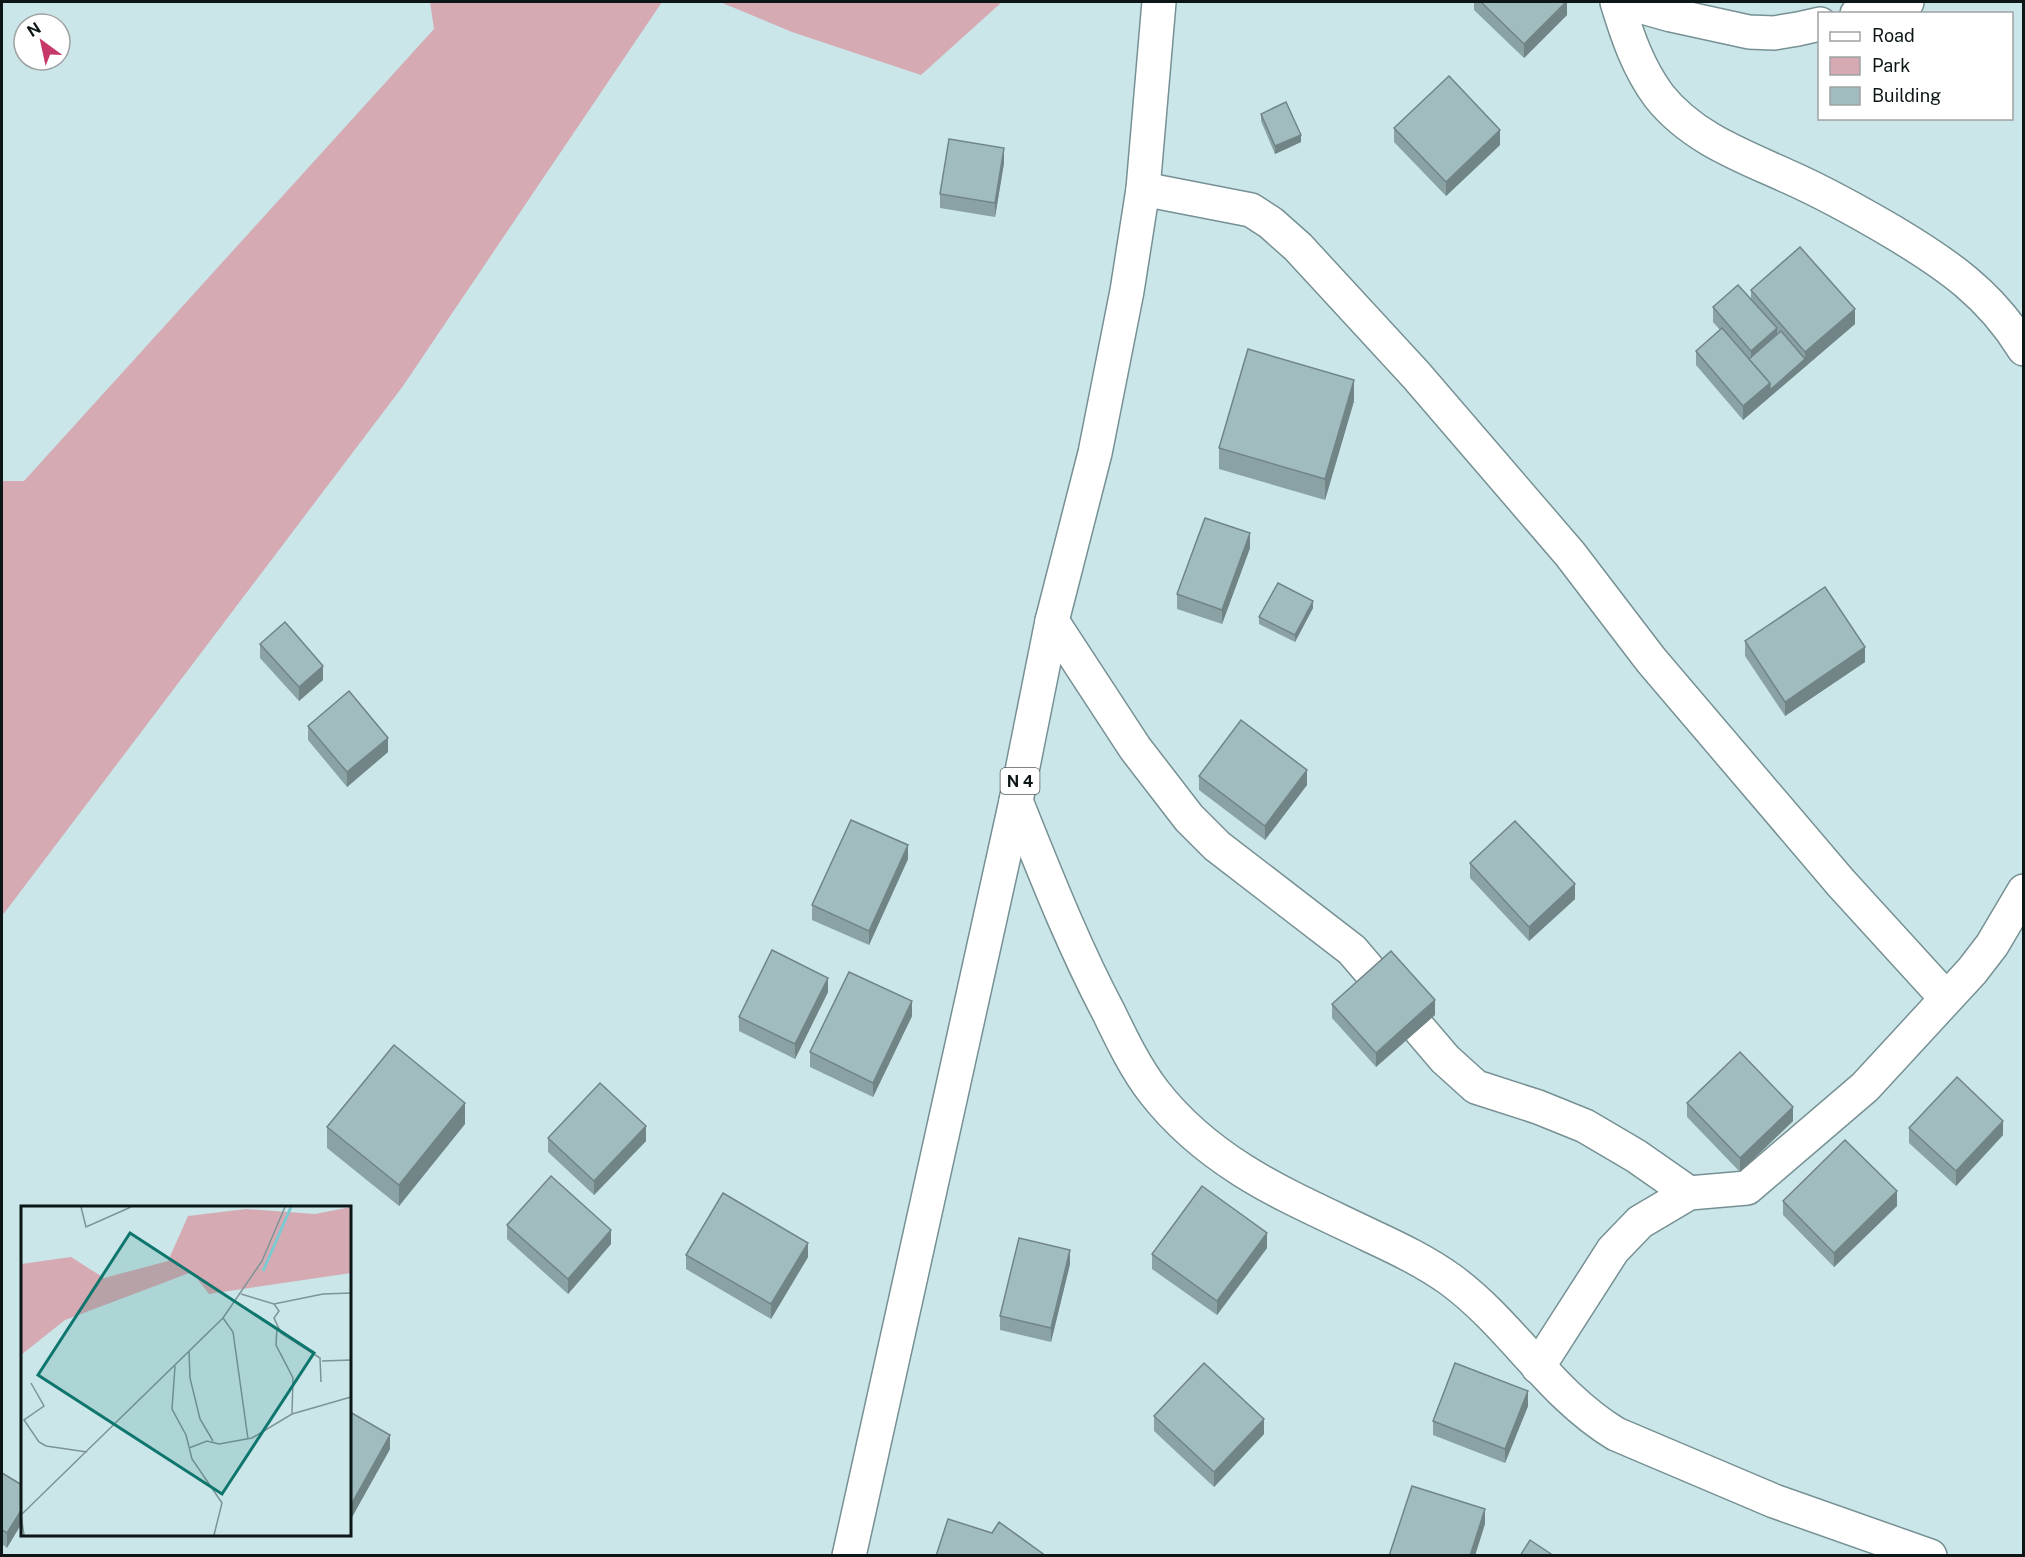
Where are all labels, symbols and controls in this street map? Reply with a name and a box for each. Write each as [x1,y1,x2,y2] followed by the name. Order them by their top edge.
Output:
[12,12,72,72] north arrow
[1818,12,2013,120] legend
[24,18,45,41] text: N
[1872,25,1915,46] text: Road
[1872,55,1910,76] text: Park
[1872,85,1941,106] text: Building
[1000,768,1040,794] road number: N 4
[21,1206,351,1536] inset map

